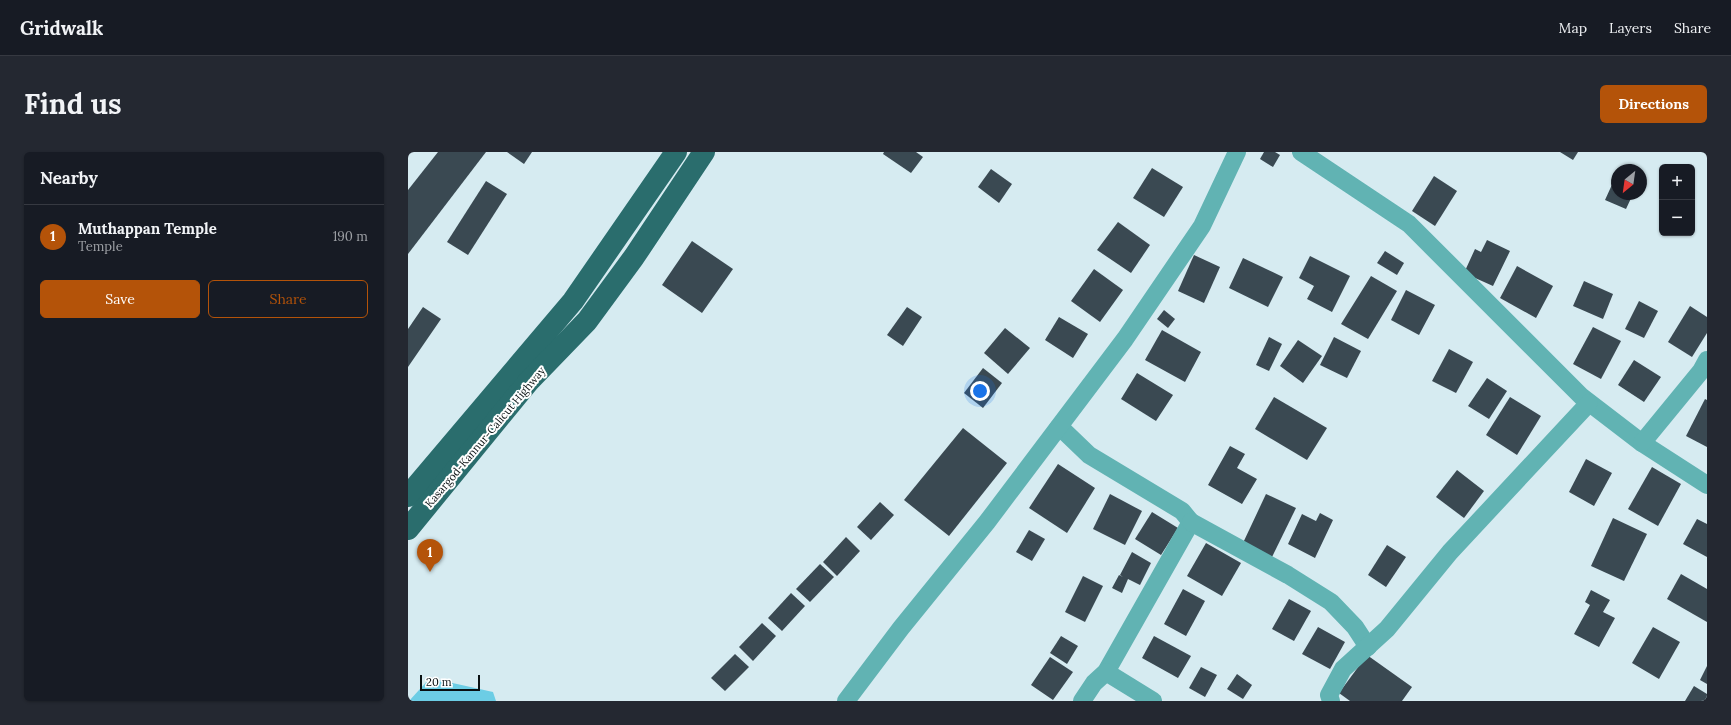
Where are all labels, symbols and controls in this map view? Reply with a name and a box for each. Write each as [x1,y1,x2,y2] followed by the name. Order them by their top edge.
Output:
[20,16,103,40] text: Gridwalk
[1559,19,1587,37] text: Map
[1609,19,1652,37] text: Layers
[1674,19,1711,37] text: Share
[1600,85,1707,123] button: Directions
[24,86,122,122] text: Find us
[1611,164,1647,200] north arrow
[1659,164,1695,236] map controls
[1659,164,1695,200] button: +
[40,167,98,189] text: Nearby
[1659,200,1695,236] button: −
[78,219,217,238] text: Muthappan Temple
[50,228,56,245] text: 1
[333,228,368,245] text: 190 m
[78,238,123,255] text: Temple
[40,280,200,318] button: Save
[208,280,368,318] button: Share
[422,364,548,510] street label: Kasargod-Kannur-Calicut Highway
[970,381,990,401] your location
[417,539,443,572] pin: 1
[420,673,480,692] scale bar
[426,675,451,689] text: 20 m

